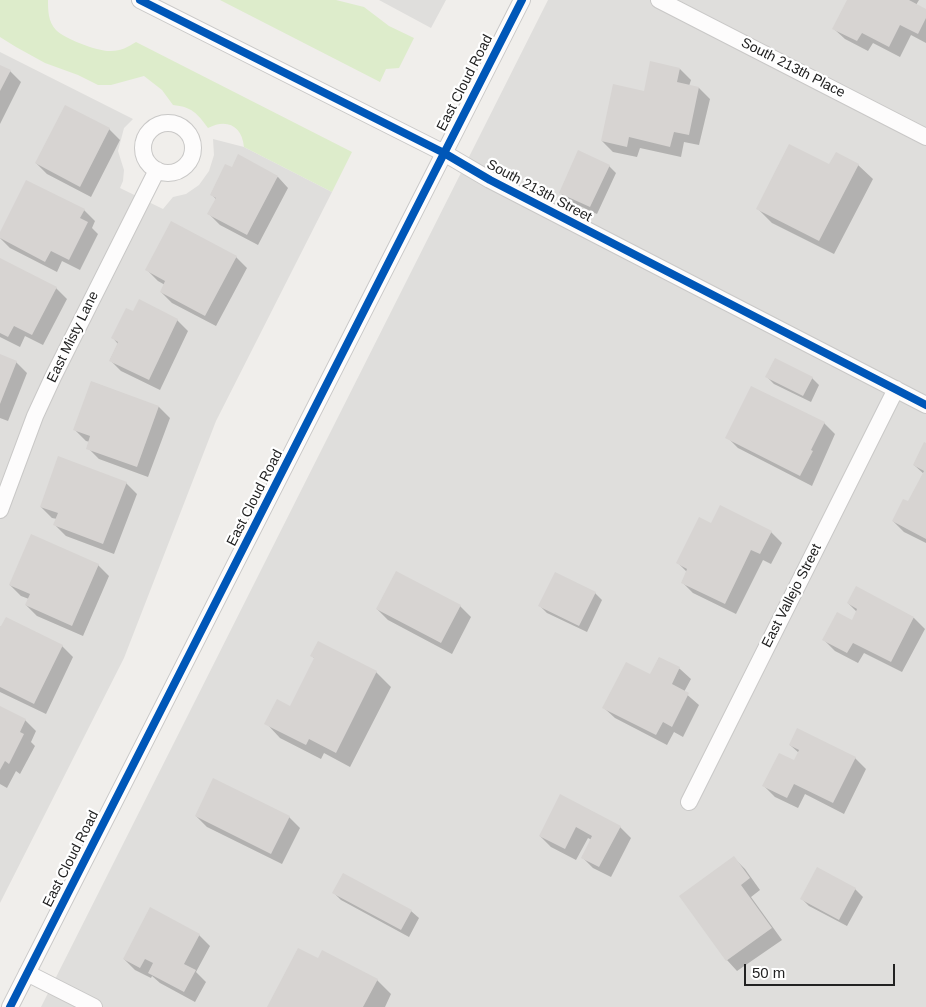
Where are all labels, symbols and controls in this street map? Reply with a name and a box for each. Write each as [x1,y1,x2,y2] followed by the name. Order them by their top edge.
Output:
[433,32,497,134] street label: East Cloud Road
[738,35,848,101] street label: South 213th Place
[484,156,594,226] street label: South 213th Street
[44,289,102,385] street label: East Misty Lane
[223,447,287,549] street label: East Cloud Road
[759,541,825,651] street label: East Vallejo Street
[39,808,103,910] street label: East Cloud Road
[746,954,897,986] scale bar
[752,964,785,981] text: 50 m

